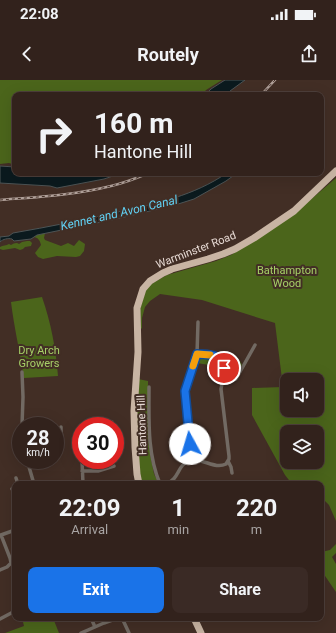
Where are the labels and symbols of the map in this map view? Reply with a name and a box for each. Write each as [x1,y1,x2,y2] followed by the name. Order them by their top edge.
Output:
[59,193,179,233] water label: Kennet and Avon Canal
[154,229,238,271] street label: Warminster Road
[257,264,317,290] park label: Bathampton Wood
[18,344,60,370] park label: Dry Arch Growers
[207,351,241,385] pin
[134,395,150,455] street label: Hantone Hill
[72,417,124,469] speed limit sign: 30
[169,423,211,465] position arrow

